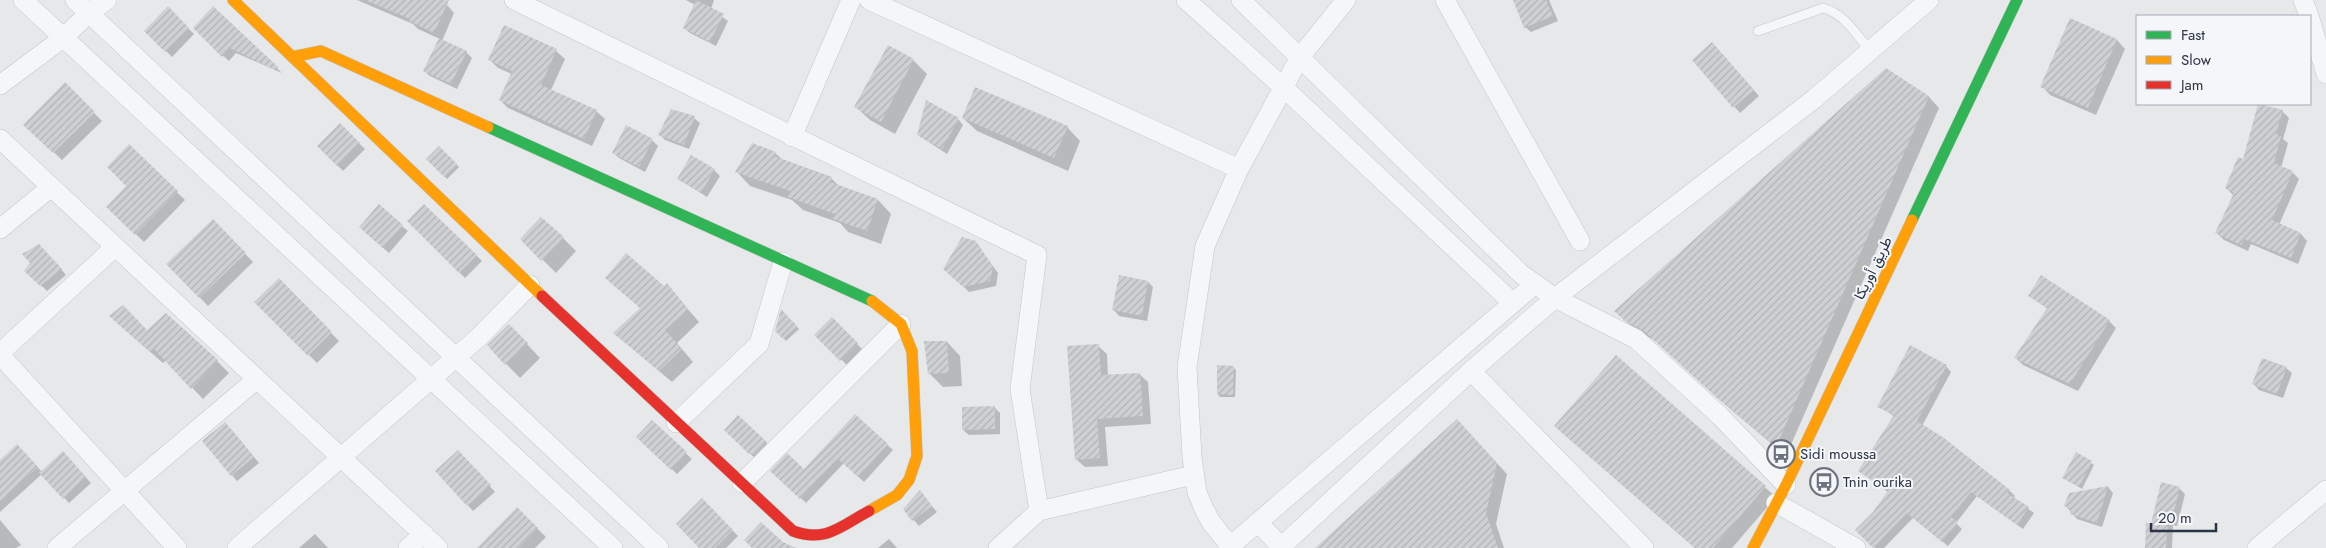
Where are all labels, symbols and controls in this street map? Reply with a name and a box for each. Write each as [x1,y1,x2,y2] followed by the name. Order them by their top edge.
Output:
[2136,15,2311,105] legend
[2181,24,2205,46] text: Fast
[2181,49,2212,71] text: Slow
[2179,74,2204,96] text: Jam
[1848,232,1898,303] street label: طريق أوريكا
[1766,439,1796,469] bus stop icon: Sidi moussa
[1800,443,1876,465] place label: Sidi moussa
[1809,467,1839,497] bus stop icon: Tnin ourika
[1843,471,1912,493] place label: Tnin ourika
[2151,500,2216,532] scale bar
[2158,507,2192,529] text: 20 m

